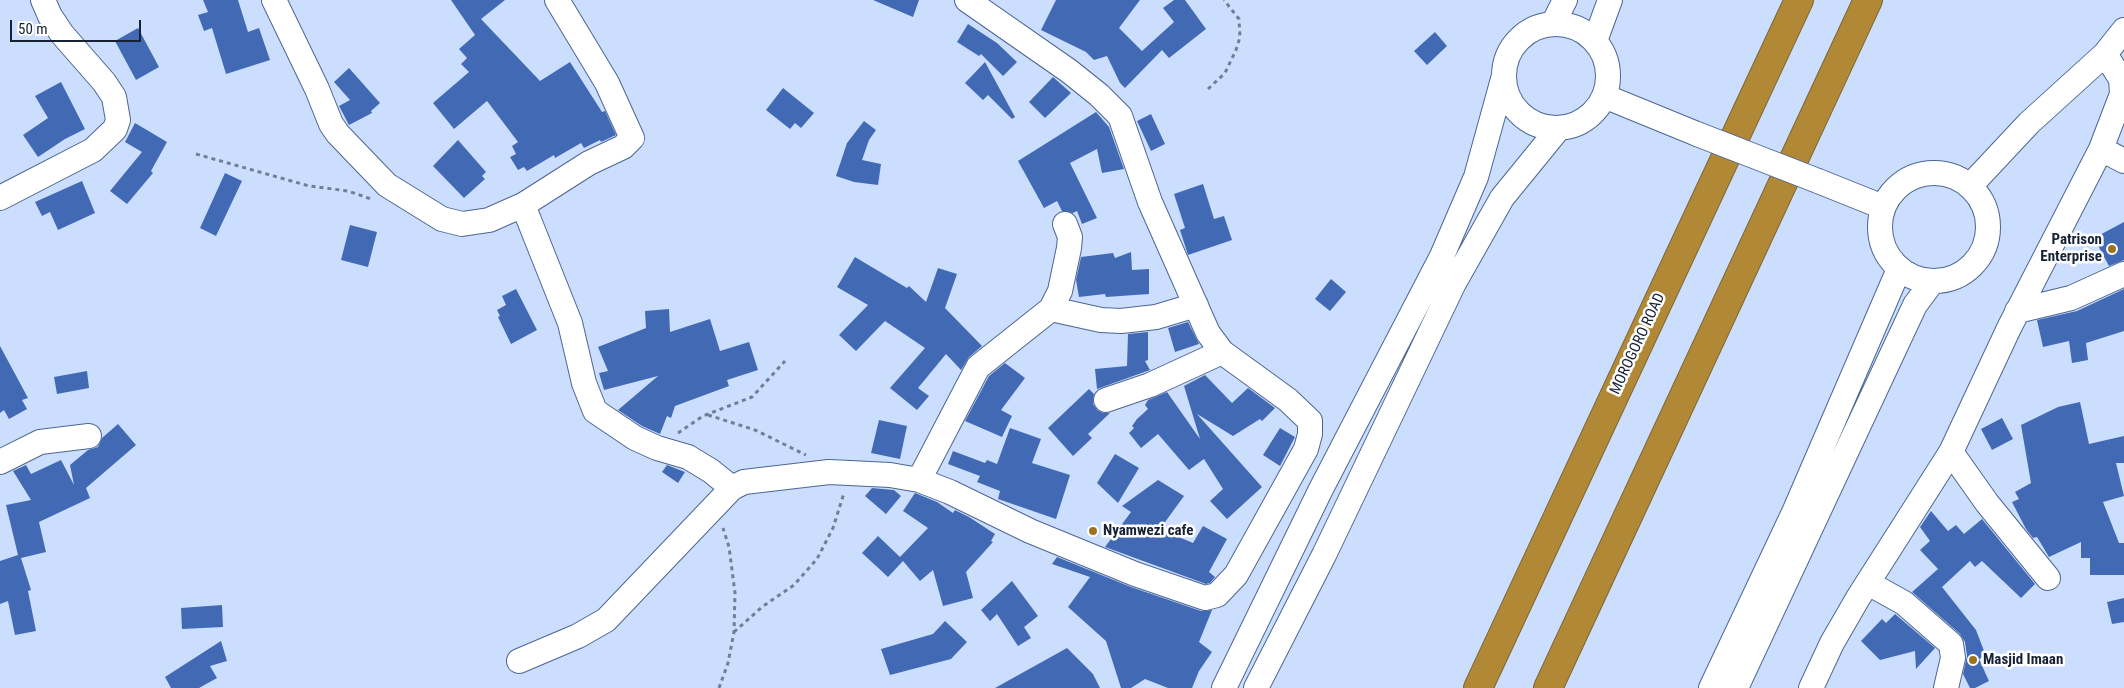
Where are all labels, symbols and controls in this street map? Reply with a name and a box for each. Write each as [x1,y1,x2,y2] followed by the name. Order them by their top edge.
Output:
[12,10,144,42] scale bar
[18,20,48,38] text: 50 m
[2040,231,2102,266] place label: Patrison Enterprise
[2106,243,2118,255] marker: Patrison Enterprise
[1607,291,1669,397] street label: MOROGORO ROAD
[1103,522,1194,540] place label: Nyamwezi cafe
[1087,525,1099,537] marker: Nyamwezi cafe
[1983,651,2063,669] place label: Masjid Imaan
[1967,654,1979,666] marker: Masjid Imaan

